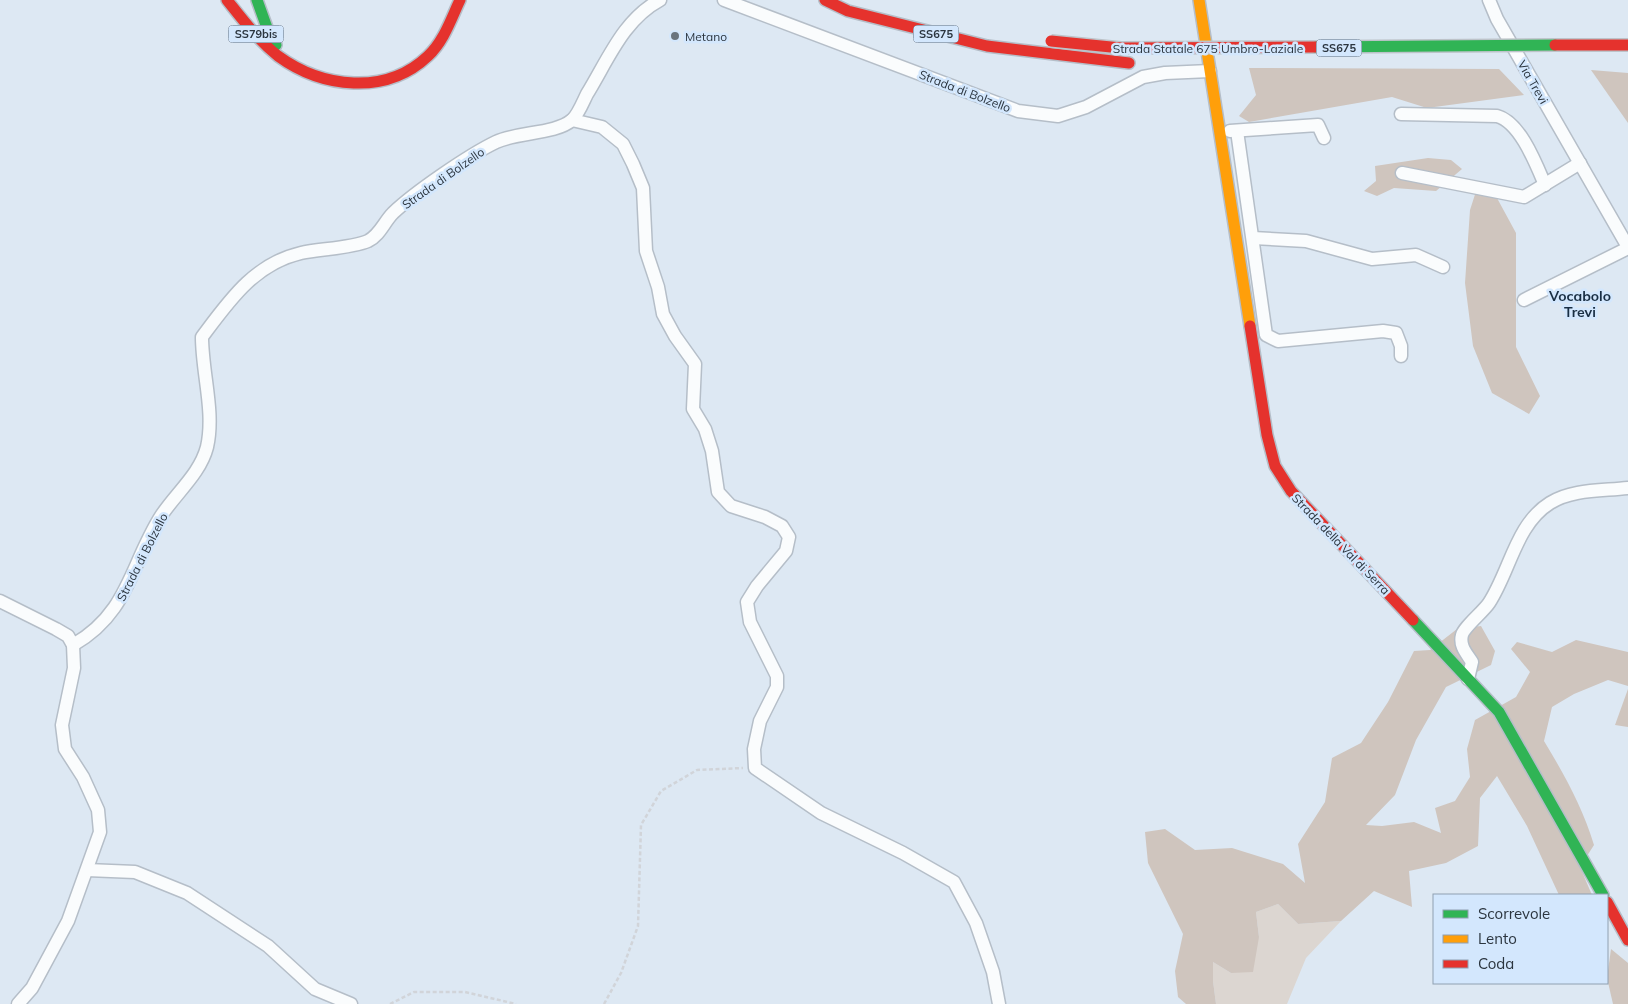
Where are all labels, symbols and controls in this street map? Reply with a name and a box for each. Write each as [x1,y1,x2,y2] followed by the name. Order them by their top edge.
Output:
[228,26,284,42] road number: SS79bis
[914,26,958,42] road number: SS675
[685,29,727,44] place label: Metano
[669,30,681,42] marker: Metano
[1316,40,1362,56] road number: SS675
[1113,41,1303,56] street label: Strada Statale 675 Umbro-Laziale
[1515,58,1552,107] street label: Via Trevi
[917,67,1013,115] street label: Strada di Bolzello
[399,144,487,212] street label: Strada di Bolzello
[1548,287,1611,321] district label: Vocabolo Trevi
[1289,490,1393,598] street label: Strada della Val di Serra
[113,510,171,604] street label: Strada di Bolzello
[1433,894,1608,984] legend
[1478,904,1550,923] text: Scorrevole
[1478,929,1517,948] text: Lento
[1478,954,1514,973] text: Coda

